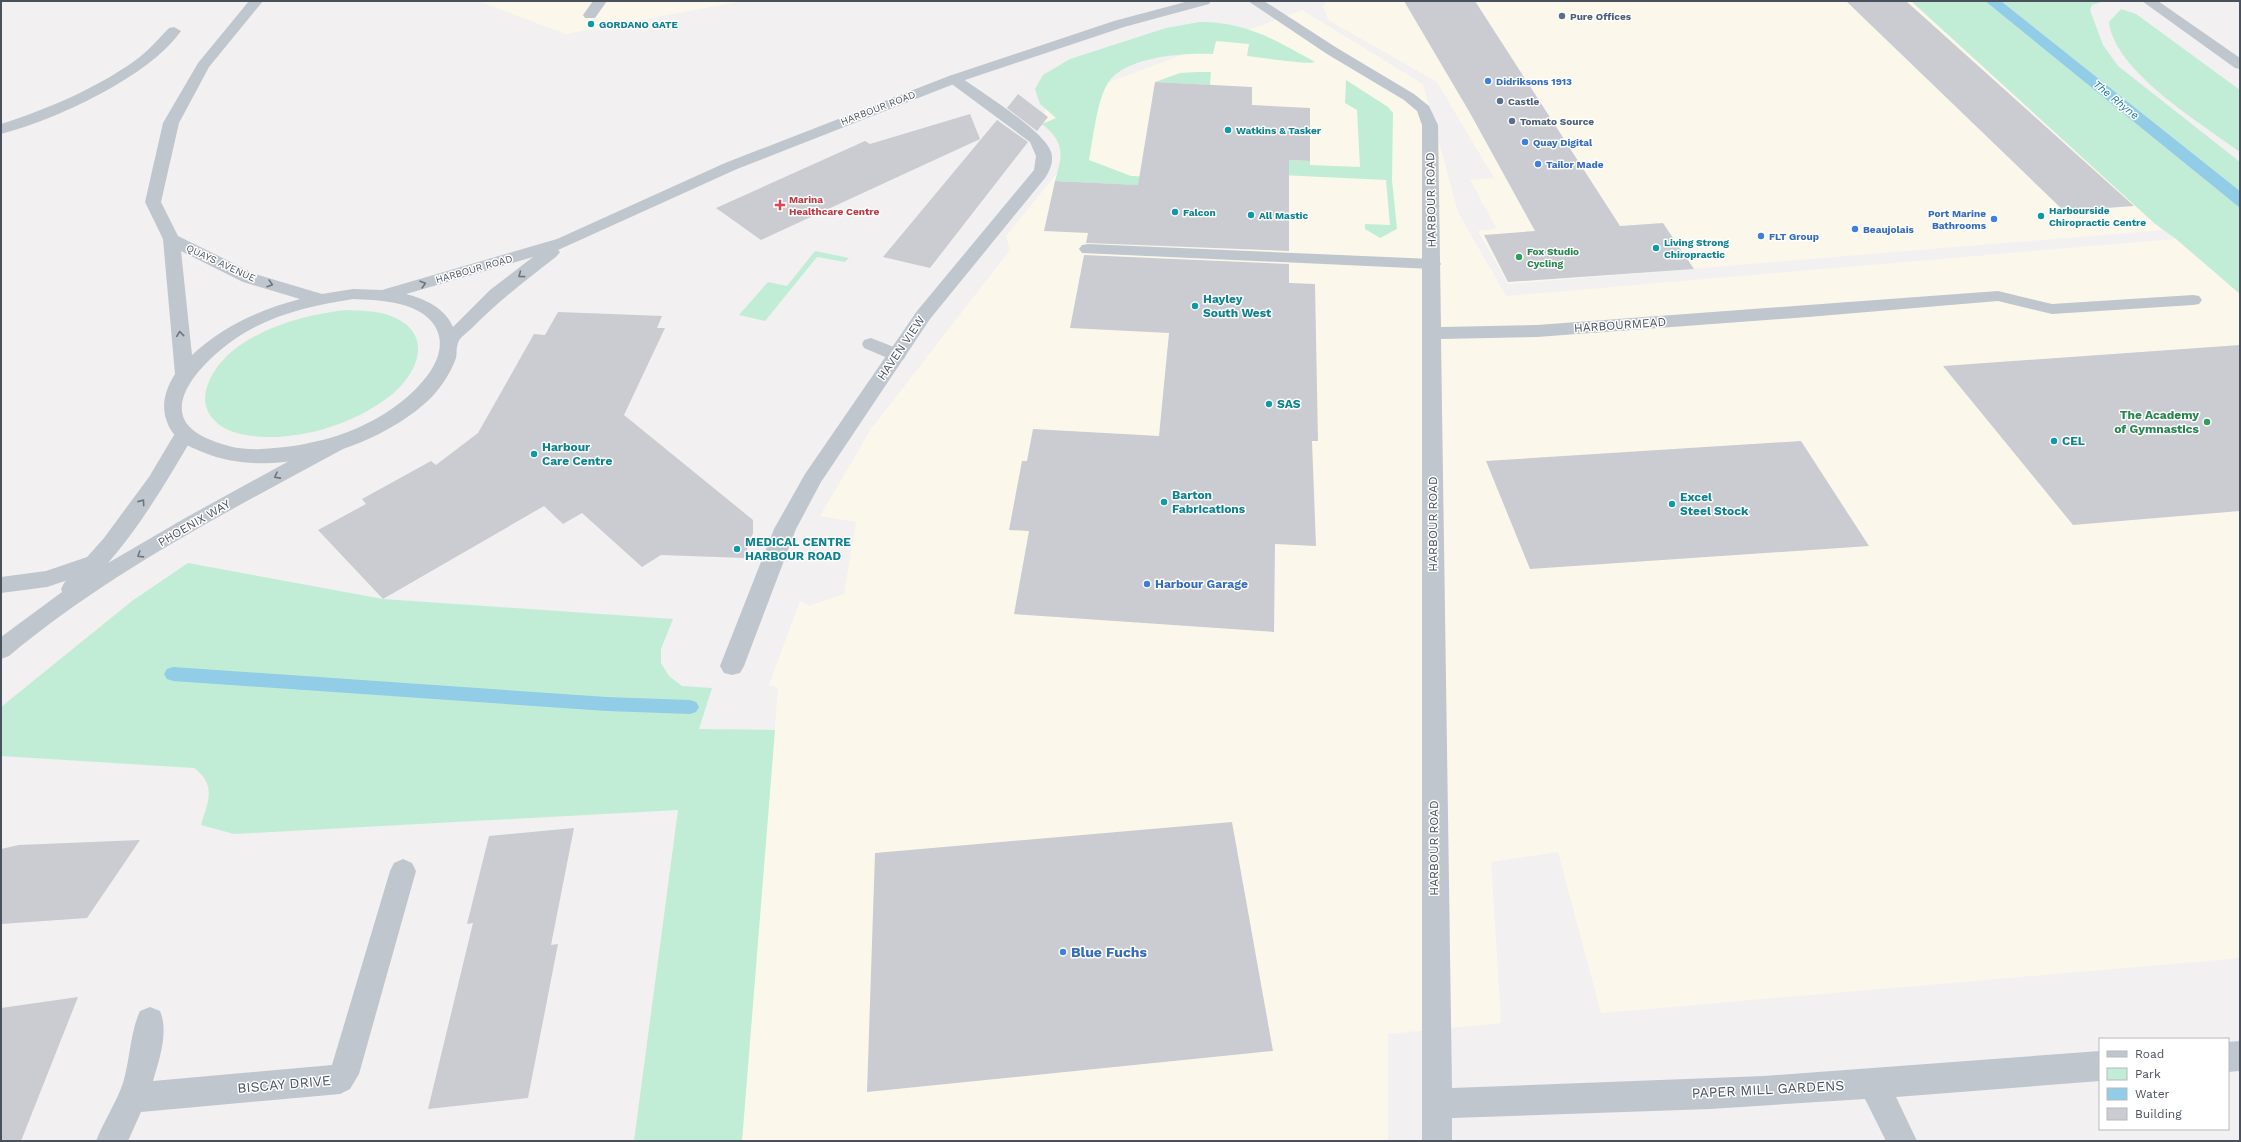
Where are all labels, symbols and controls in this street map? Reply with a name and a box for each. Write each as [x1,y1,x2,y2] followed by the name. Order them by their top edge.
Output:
[1557,11,1567,21] marker: Pure Offices
[1570,11,1632,22] place label: Pure Offices
[586,19,596,29] marker: GORDANO GATE
[599,19,678,30] place label: GORDANO GATE
[1483,76,1493,86] marker: Didriksons 1913
[1496,76,1572,87] place label: Didriksons 1913
[2091,78,2141,122] water label: The Rhyne
[839,89,917,127] street label: HARBOUR ROAD
[1495,96,1505,106] marker: Castle
[1508,96,1540,107] place label: Castle
[1507,116,1517,126] marker: Tomato Source
[1520,116,1594,127] place label: Tomato Source
[1223,125,1233,135] marker: Watkins & Tasker
[1236,125,1322,136] place label: Watkins & Tasker
[1520,137,1530,147] marker: Quay Digital
[1533,137,1593,148] place label: Quay Digital
[1423,152,1439,248] street label: HARBOUR ROAD
[1533,159,1543,169] marker: Tailor Made
[1546,159,1604,170] place label: Tailor Made
[789,194,879,217] place label: Marina Healthcare Centre
[774,199,786,211] marker: Marina Healthcare Centre
[2049,205,2146,228] place label: Harbourside Chiropractic Centre
[1170,207,1180,217] marker: Falcon
[1183,207,1216,218] place label: Falcon
[1928,208,1987,231] place label: Port Marine Bathrooms
[1246,210,1256,220] marker: All Mastic
[1259,210,1309,221] place label: All Mastic
[2036,211,2046,221] marker: Harbourside Chiropractic Centre
[1989,214,1999,224] marker: Port Marine Bathrooms
[1850,224,1860,234] marker: Beaujolais
[1863,224,1915,235] place label: Beaujolais
[1756,231,1766,241] marker: FLT Group
[1769,231,1819,242] place label: FLT Group
[1664,237,1729,260] place label: Living Strong Chiropractic
[185,242,257,284] street label: QUAYS AVENUE
[1651,243,1661,253] marker: Living Strong Chiropractic
[1527,246,1579,269] place label: Fox Studio Cycling
[1514,252,1524,262] marker: Fox Studio Cycling
[434,253,514,285] street label: HARBOUR ROAD
[518,270,525,277] one-way arrow
[266,279,273,288] one-way arrow
[419,280,426,289] one-way arrow
[1203,292,1272,320] place label: Hayley South West
[1190,301,1200,311] marker: Hayley South West
[874,313,928,383] street label: HAVEN VIEW
[1573,315,1667,335] street label: HARBOURMEAD
[176,331,185,337] one-way arrow
[1277,397,1301,411] place label: SAS
[1264,399,1274,409] marker: SAS
[2114,408,2200,436] place label: The Academy of Gymnastics
[2202,417,2212,427] marker: The Academy of Gymnastics
[2062,434,2085,448] place label: CEL
[2049,436,2059,446] marker: CEL
[542,440,612,468] place label: Harbour Care Centre
[529,449,539,459] marker: Harbour Care Centre
[273,471,281,479] one-way arrow
[1426,476,1440,572] street label: HARBOUR ROAD
[1172,488,1246,516] place label: Barton Fabrications
[1680,490,1749,518] place label: Excel Steel Stock
[155,497,233,549] street label: PHOENIX WAY
[1159,497,1169,507] marker: Barton Fabrications
[137,499,145,506] one-way arrow
[1667,499,1677,509] marker: Excel Steel Stock
[745,535,851,563] place label: MEDICAL CENTRE HARBOUR ROAD
[732,544,742,554] marker: MEDICAL CENTRE HARBOUR ROAD
[137,551,144,558] one-way arrow
[1155,577,1248,591] place label: Harbour Garage
[1142,579,1152,589] marker: Harbour Garage
[1427,800,1441,896] street label: HARBOUR ROAD
[1071,944,1148,960] place label: Blue Fuchs
[1058,947,1068,957] marker: Blue Fuchs
[2099,1038,2229,1130] legend
[2135,1047,2164,1061] text: Road
[2135,1067,2161,1081] text: Park
[237,1072,332,1096] street label: BISCAY DRIVE
[1691,1077,1845,1101] street label: PAPER MILL GARDENS
[2135,1087,2170,1101] text: Water
[2135,1107,2182,1121] text: Building

